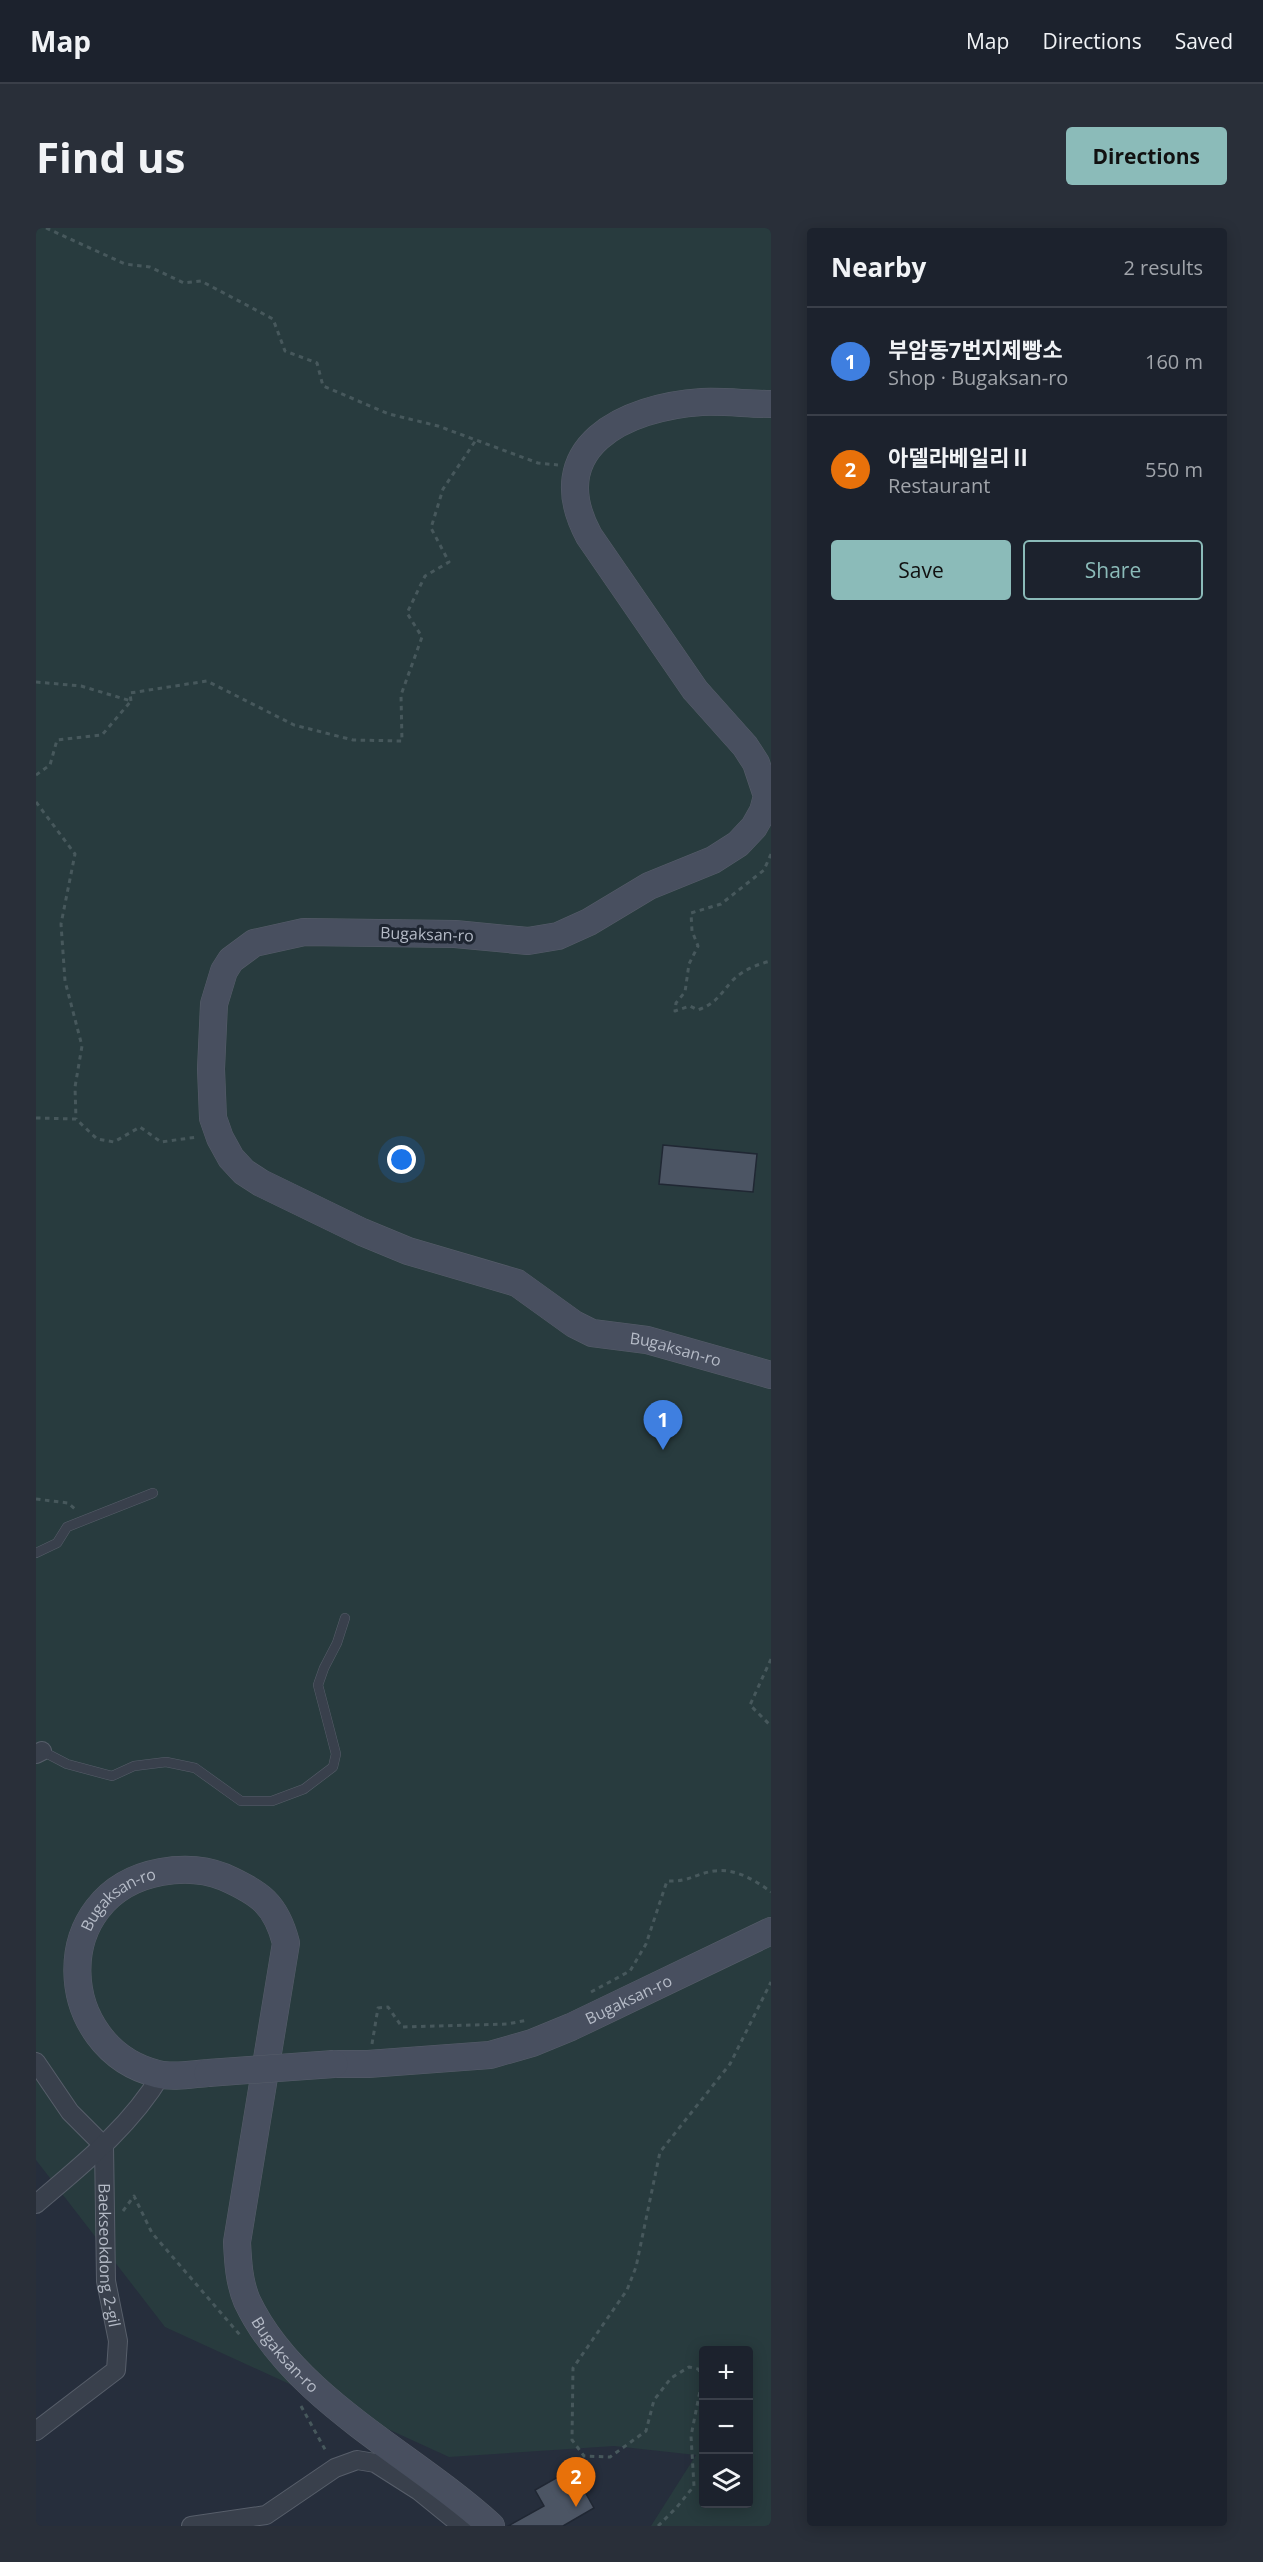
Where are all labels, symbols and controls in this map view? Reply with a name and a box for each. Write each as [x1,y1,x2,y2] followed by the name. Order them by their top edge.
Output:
[30,22,91,60] text: Map
[966,27,1009,55] text: Map
[1042,27,1142,55] text: Directions
[1175,27,1233,55] text: Saved
[1066,127,1227,185] button: Directions
[36,128,185,185] text: Find us
[831,249,926,285] text: Nearby
[1123,254,1203,281] text: 2 results
[888,334,1063,364] text: 부암동7번지제빵소
[845,348,856,375] text: 1
[1145,348,1203,375] text: 160 m
[888,364,1068,391] text: Shop · Bugaksan-ro
[888,442,1031,472] text: 아델라베일리Ⅱ
[845,456,856,483] text: 2
[1145,456,1203,483] text: 550 m
[888,472,990,499] text: Restaurant
[831,540,1011,600] button: Save
[1023,540,1203,600] button: Share
[380,921,474,947] street label: Bugaksan-ro
[387,1145,416,1174] your location
[629,1327,724,1371] street label: Bugaksan-ro
[644,1400,682,1450] pin: 1
[75,1862,158,1935] street label: Bugaksan-ro
[582,1969,676,2030] street label: Bugaksan-ro
[94,2183,126,2329] street label: Baekseokdong 2-gil
[247,2312,324,2398] street label: Bugaksan-ro
[699,2346,753,2508] map controls
[699,2346,753,2400] button: +
[699,2400,753,2454] button: −
[699,2454,753,2508] button: layers
[556,2458,596,2507] pin: 2

